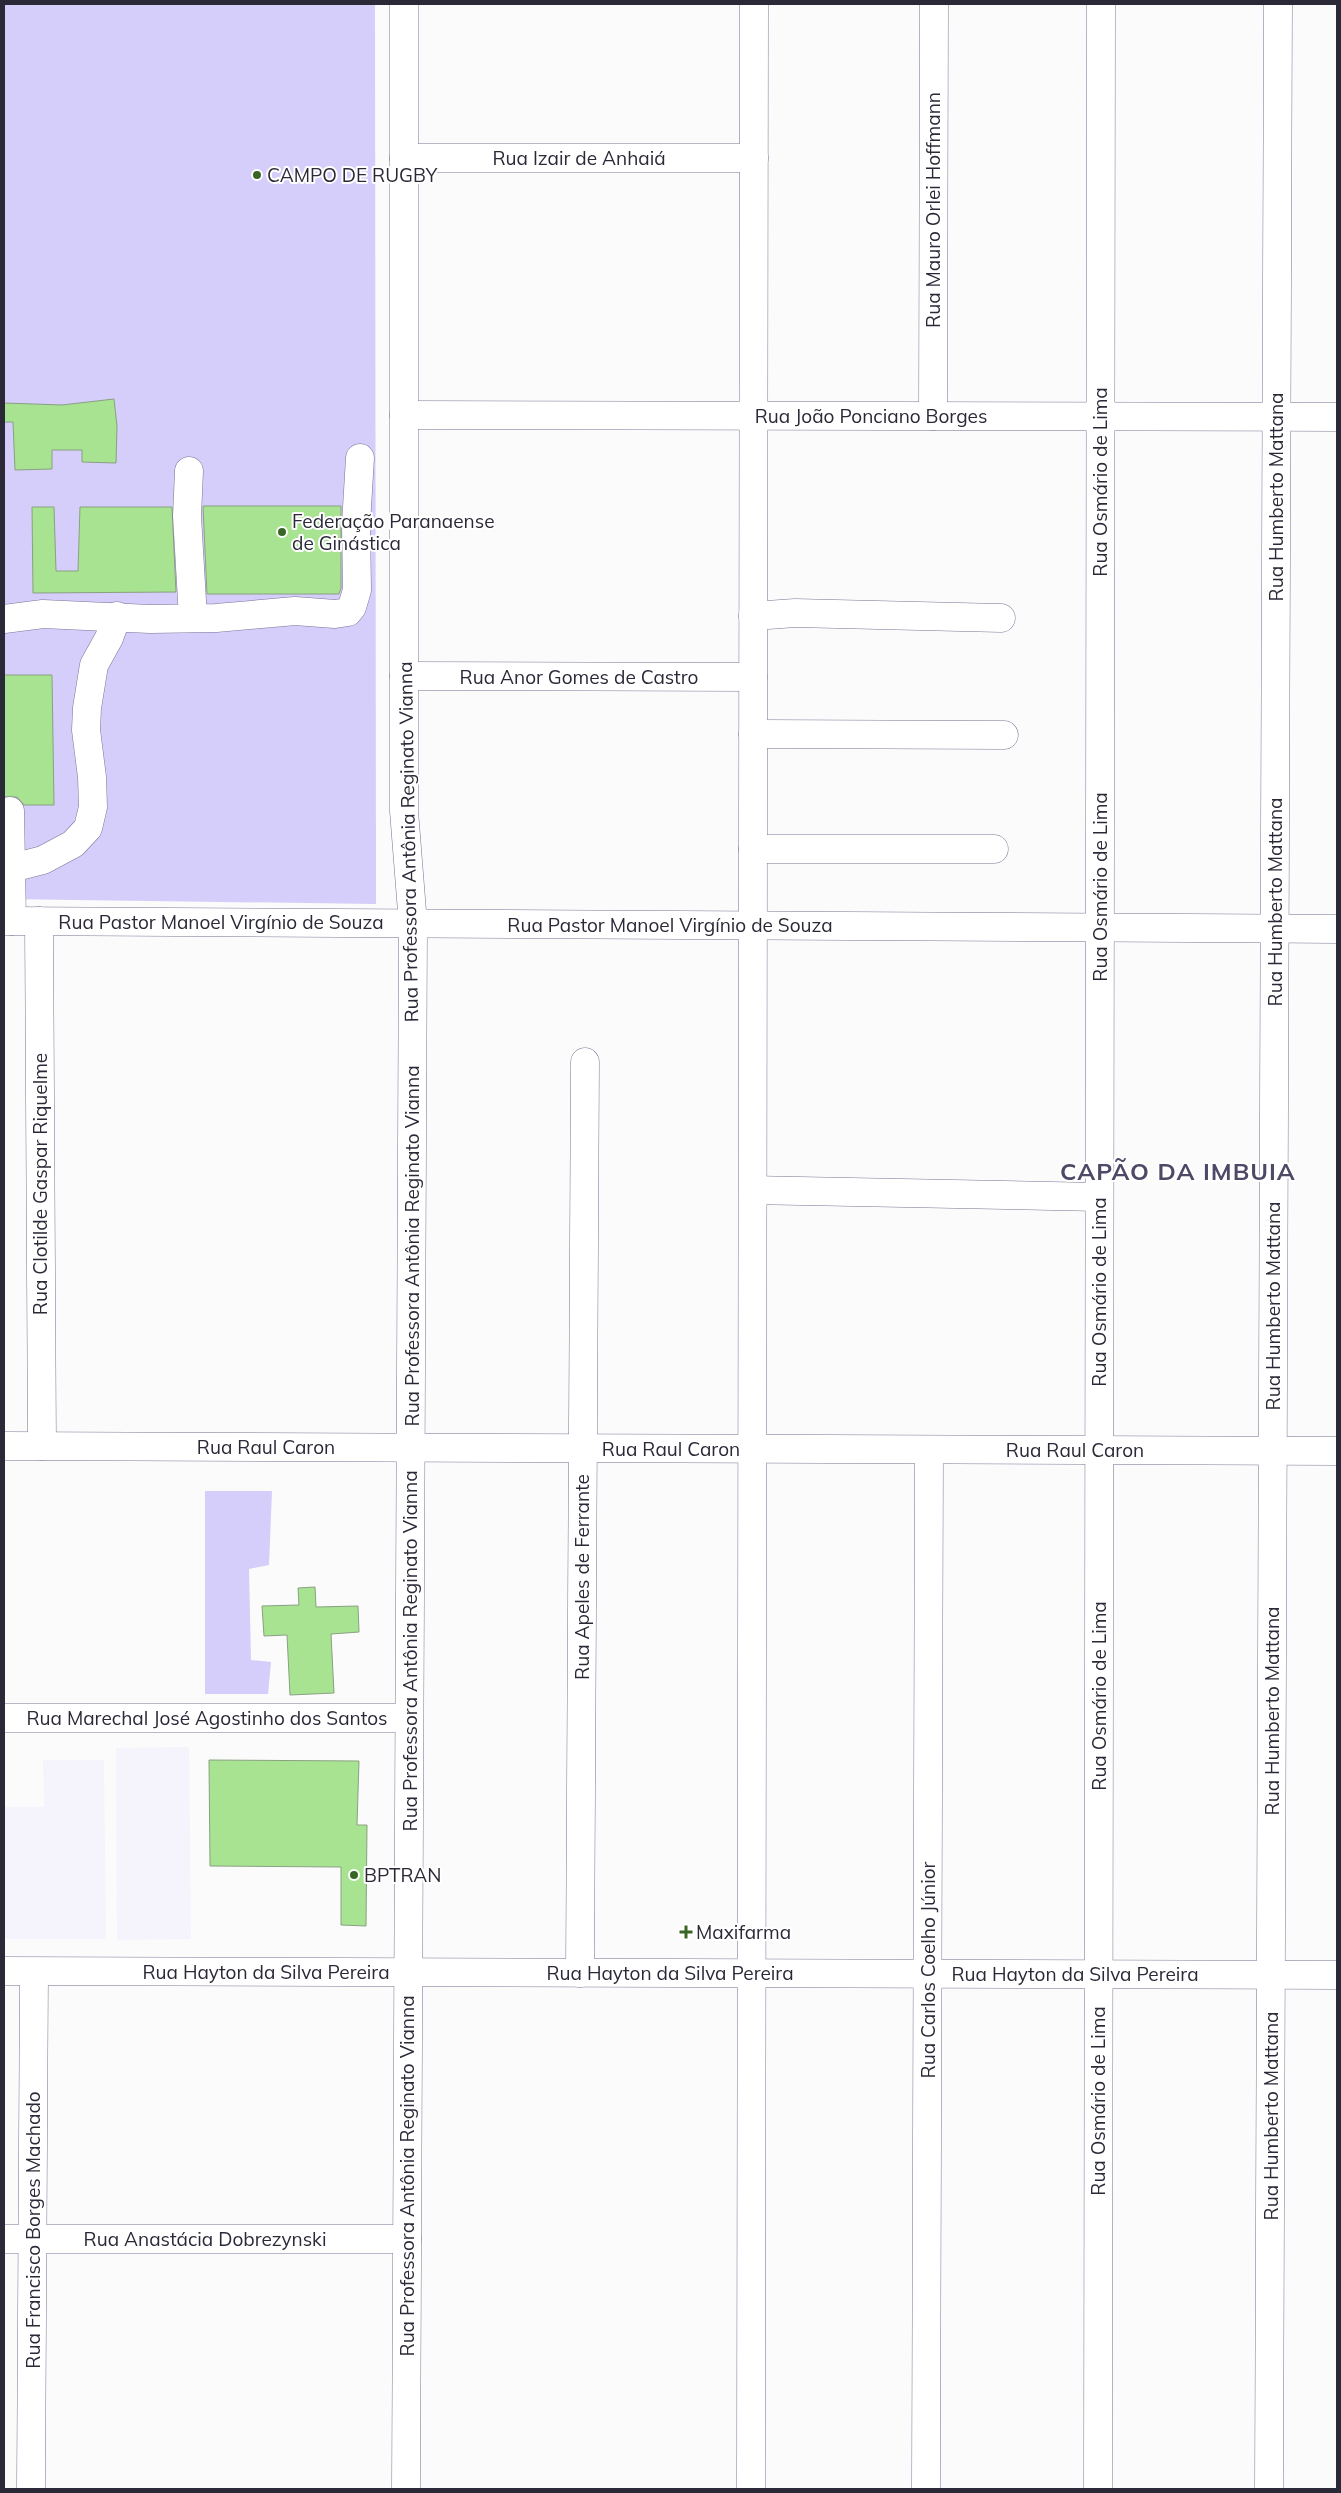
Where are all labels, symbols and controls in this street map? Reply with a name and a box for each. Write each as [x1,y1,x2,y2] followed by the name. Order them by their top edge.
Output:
[921,92,945,328] street label: Rua Mauro Orlei Hoffmann
[492,146,666,170] street label: Rua Izair de Anhaiá
[267,163,438,187] place label: CAMPO DE RUGBY
[251,169,263,181] marker: CAMPO DE RUGBY
[1088,387,1112,577] street label: Rua Osmário de Lima
[1264,393,1288,601] street label: Rua Humberto Mattana
[755,404,987,428] street label: Rua João Ponciano Borges
[292,509,494,555] place label: Federação Paranaense de Ginástica
[276,526,288,538] marker: Federação Paranaense de Ginástica
[393,661,423,1023] street label: Rua Professora Antônia Reginato Vianna
[460,665,698,689] street label: Rua Anor Gomes de Castro
[1088,792,1112,982] street label: Rua Osmário de Lima
[1263,798,1287,1006] street label: Rua Humberto Mattana
[58,910,384,934] street label: Rua Pastor Manoel Virgínio de Souza
[507,913,833,937] street label: Rua Pastor Manoel Virgínio de Souza
[28,1053,52,1315] street label: Rua Clotilde Gaspar Riquelme
[400,1065,424,1427] street label: Rua Professora Antônia Reginato Vianna
[1060,1156,1296,1186] district label: CAPÃO DA IMBUIA
[1087,1197,1111,1387] street label: Rua Osmário de Lima
[1261,1202,1285,1410] street label: Rua Humberto Mattana
[197,1435,335,1459] street label: Rua Raul Caron
[602,1437,740,1461] street label: Rua Raul Caron
[1006,1438,1144,1462] street label: Rua Raul Caron
[398,1470,422,1832] street label: Rua Professora Antônia Reginato Vianna
[570,1474,594,1680] street label: Rua Apeles de Ferrante
[1087,1601,1111,1791] street label: Rua Osmário de Lima
[1260,1607,1284,1815] street label: Rua Humberto Mattana
[26,1706,388,1730] street label: Rua Marechal José Agostinho dos Santos
[916,1862,940,2078] street label: Rua Carlos Coelho Júnior
[364,1863,442,1887] place label: BPTRAN
[348,1869,360,1881] marker: BPTRAN
[696,1920,791,1944] place label: Maxifarma
[680,1926,692,1938] marker: Maxifarma
[142,1960,390,1984] street label: Rua Hayton da Silva Pereira
[546,1961,794,1985] street label: Rua Hayton da Silva Pereira
[951,1962,1199,1986] street label: Rua Hayton da Silva Pereira
[395,1995,419,2357] street label: Rua Professora Antônia Reginato Vianna
[1086,2006,1110,2196] street label: Rua Osmário de Lima
[1259,2012,1283,2220] street label: Rua Humberto Mattana
[21,2091,45,2369] street label: Rua Francisco Borges Machado
[84,2227,326,2251] street label: Rua Anastácia Dobrezynski

